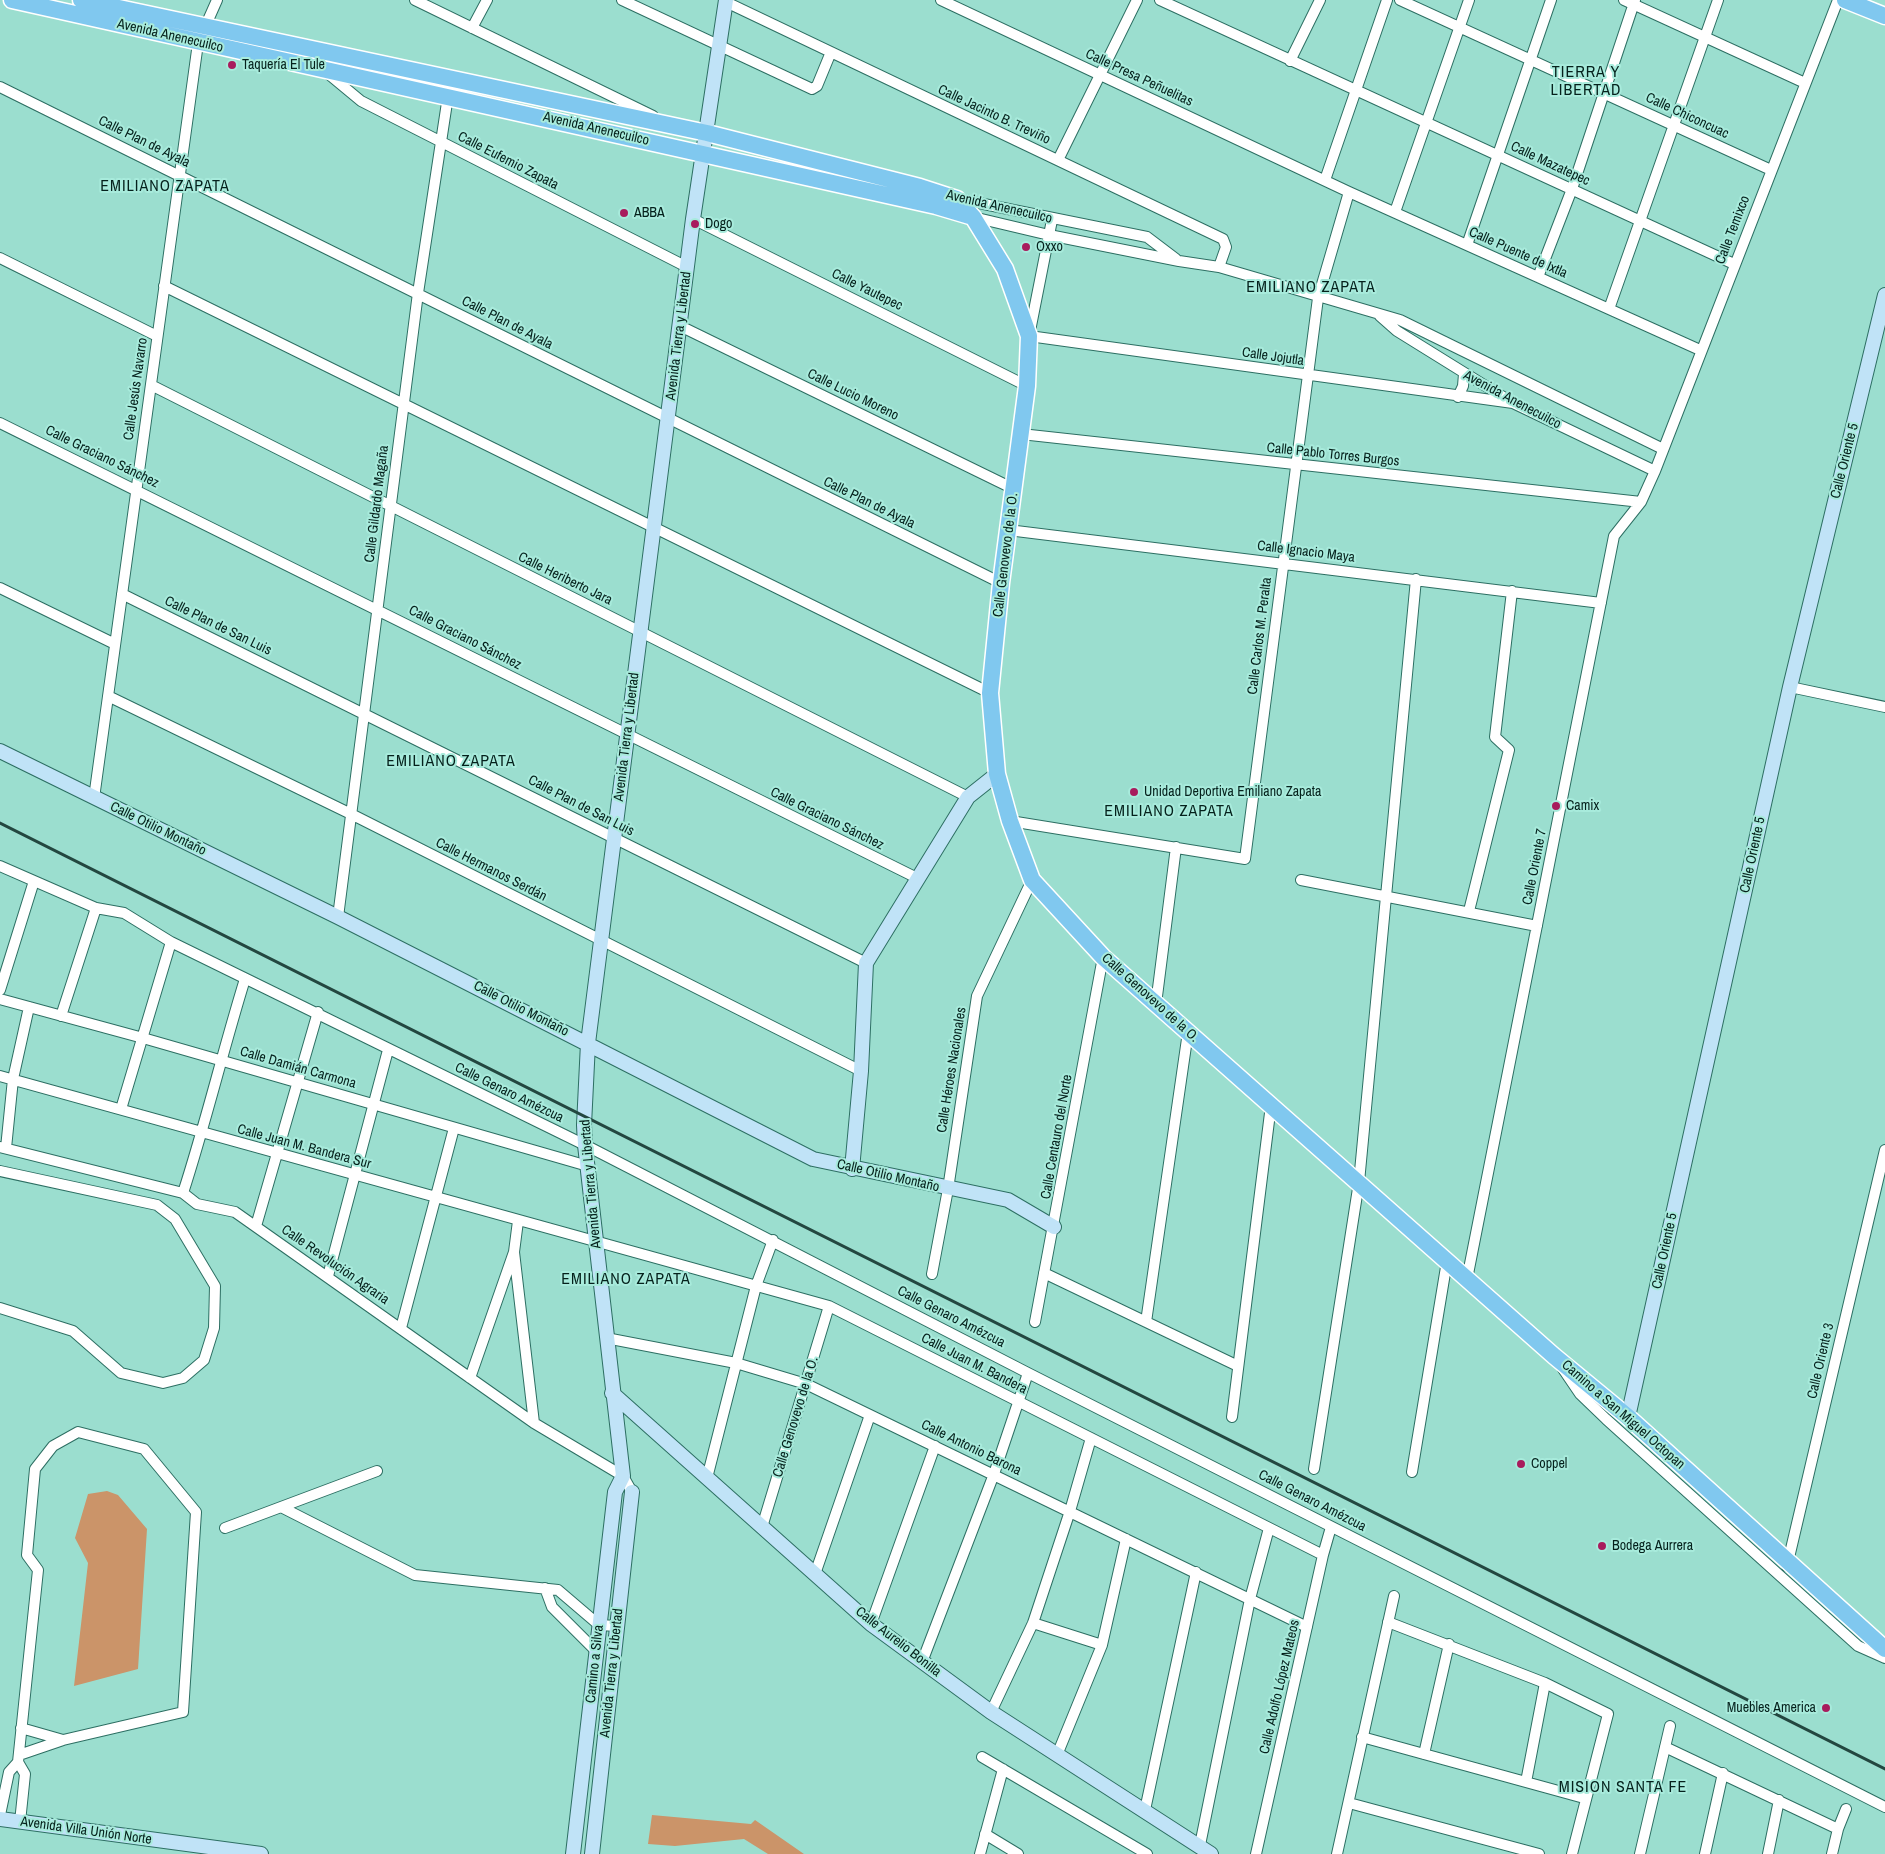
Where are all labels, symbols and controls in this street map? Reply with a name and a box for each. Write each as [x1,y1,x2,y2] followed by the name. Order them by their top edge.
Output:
[115,16,225,56] street label: Avenida Anenecuilco
[1083,46,1195,110] street label: Calle Presa Peñuelitas
[242,57,325,73] place label: Taquería El Tule
[226,59,238,71] marker: Taquería El Tule
[1550,63,1622,101] district label: TIERRA Y LIBERTAD
[935,82,1053,148] street label: Calle Jacinto B. Treviño
[1643,89,1731,143] street label: Calle Chiconcuac
[541,109,651,149] street label: Avenida Anenecuilco
[95,113,193,171] street label: Calle Plan de Ayala
[455,128,561,194] street label: Calle Eufemio Zapata
[1508,138,1592,190] street label: Calle Mazatepec
[98,177,232,197] district label: EMILIANO ZAPATA
[944,187,1054,227] street label: Avenida Anenecuilco
[1712,193,1754,267] street label: Calle Temixco
[634,205,665,221] place label: ABBA
[618,207,630,219] marker: ABBA
[705,216,732,232] place label: Dogo
[689,218,701,230] marker: Dogo
[1466,224,1570,282] street label: Calle Puente de Ixtla
[1036,239,1063,255] place label: Oxxo
[1020,241,1032,253] marker: Oxxo
[829,266,905,314] street label: Calle Yautepec
[663,271,695,401] street label: Avenida Tierra y Libertad
[1244,278,1378,298] district label: EMILIANO ZAPATA
[459,293,555,353] street label: Calle Plan de Ayala
[120,337,152,441] street label: Calle Jesús Navarro
[1241,344,1305,370] street label: Calle Jojutla
[805,366,901,424] street label: Calle Lucio Moreno
[1460,367,1564,433] street label: Avenida Anenecuilco
[42,422,162,492] street label: Calle Graciano Sánchez
[1828,422,1862,500] street label: Calle Oriente 5
[1266,440,1400,470] street label: Calle Pablo Torres Burgos
[361,444,393,564] street label: Calle Gildardo Magaña
[820,474,918,532] street label: Calle Plan de Ayala
[990,492,1022,618] street label: Calle Genovevo de la O.
[1256,538,1356,566] street label: Calle Ignacio Maya
[515,549,615,609] street label: Calle Heriberto Jara
[1244,576,1276,696] street label: Calle Carlos M. Peralta
[162,593,274,659] street label: Calle Plan de San Luis
[406,602,524,674] street label: Calle Graciano Sánchez
[611,672,643,802] street label: Avenida Tierra y Libertad
[384,752,518,772] district label: EMILIANO ZAPATA
[525,772,637,840] street label: Calle Plan de San Luis
[767,784,887,854] street label: Calle Graciano Sánchez
[1144,784,1321,800] place label: Unidad Deportiva Emiliano Zapata
[1128,786,1140,798] marker: Unidad Deportiva Emiliano Zapata
[1566,798,1599,814] place label: Camix
[107,799,209,859] street label: Calle Otilio Montaño
[1550,800,1562,812] marker: Camix
[1102,802,1236,822] district label: EMILIANO ZAPATA
[1737,815,1769,895] street label: Calle Oriente 5
[1519,828,1551,906] street label: Calle Oriente 7
[433,835,549,905] street label: Calle Hermanos Serdán
[1098,950,1202,1046] street label: Calle Genovevo de la O.
[471,978,571,1040] street label: Calle Otilio Montaño
[934,1006,970,1134] street label: Calle Héroes Nacionales
[238,1043,358,1093] street label: Calle Damián Carmona
[452,1059,566,1127] street label: Calle Genaro Amézcua
[1038,1073,1076,1201] street label: Calle Centauro del Norte
[577,1119,605,1249] street label: Avenida Tierra y Libertad
[235,1121,373,1173] street label: Calle Juan M. Bandera Sur
[835,1156,941,1196] street label: Calle Otilio Montaño
[1649,1211,1681,1291] street label: Calle Oriente 5
[278,1222,392,1308] street label: Calle Revolución Agraria
[559,1270,693,1290] district label: EMILIANO ZAPATA
[894,1283,1008,1351] street label: Calle Genaro Amézcua
[1804,1321,1838,1401] street label: Calle Oriente 3
[918,1330,1030,1398] street label: Calle Juan M. Bandera
[770,1355,822,1479] street label: Calle Genovevo de la O.
[1558,1357,1688,1473] street label: Camino a San Miguel Octopan
[918,1417,1024,1479] street label: Calle Antonio Barona
[1531,1456,1567,1472] place label: Coppel
[1515,1458,1527,1470] marker: Coppel
[1255,1467,1369,1535] street label: Calle Genaro Amézcua
[1612,1538,1693,1554] place label: Bodega Aurrera
[1596,1540,1608,1552] marker: Bodega Aurrera
[852,1603,944,1681] street label: Calle Aurelio Bonilla
[597,1608,627,1738] street label: Avenida Tierra y Libertad
[1256,1618,1304,1756] street label: Calle Adolfo López Mateos
[583,1624,607,1704] street label: Camino a Silva
[1727,1700,1816,1716] place label: Muebles America
[1820,1702,1832,1714] marker: Muebles America
[1557,1778,1689,1798] district label: MISION SANTA FE
[19,1813,153,1849] street label: Avenida Villa Unión Norte

